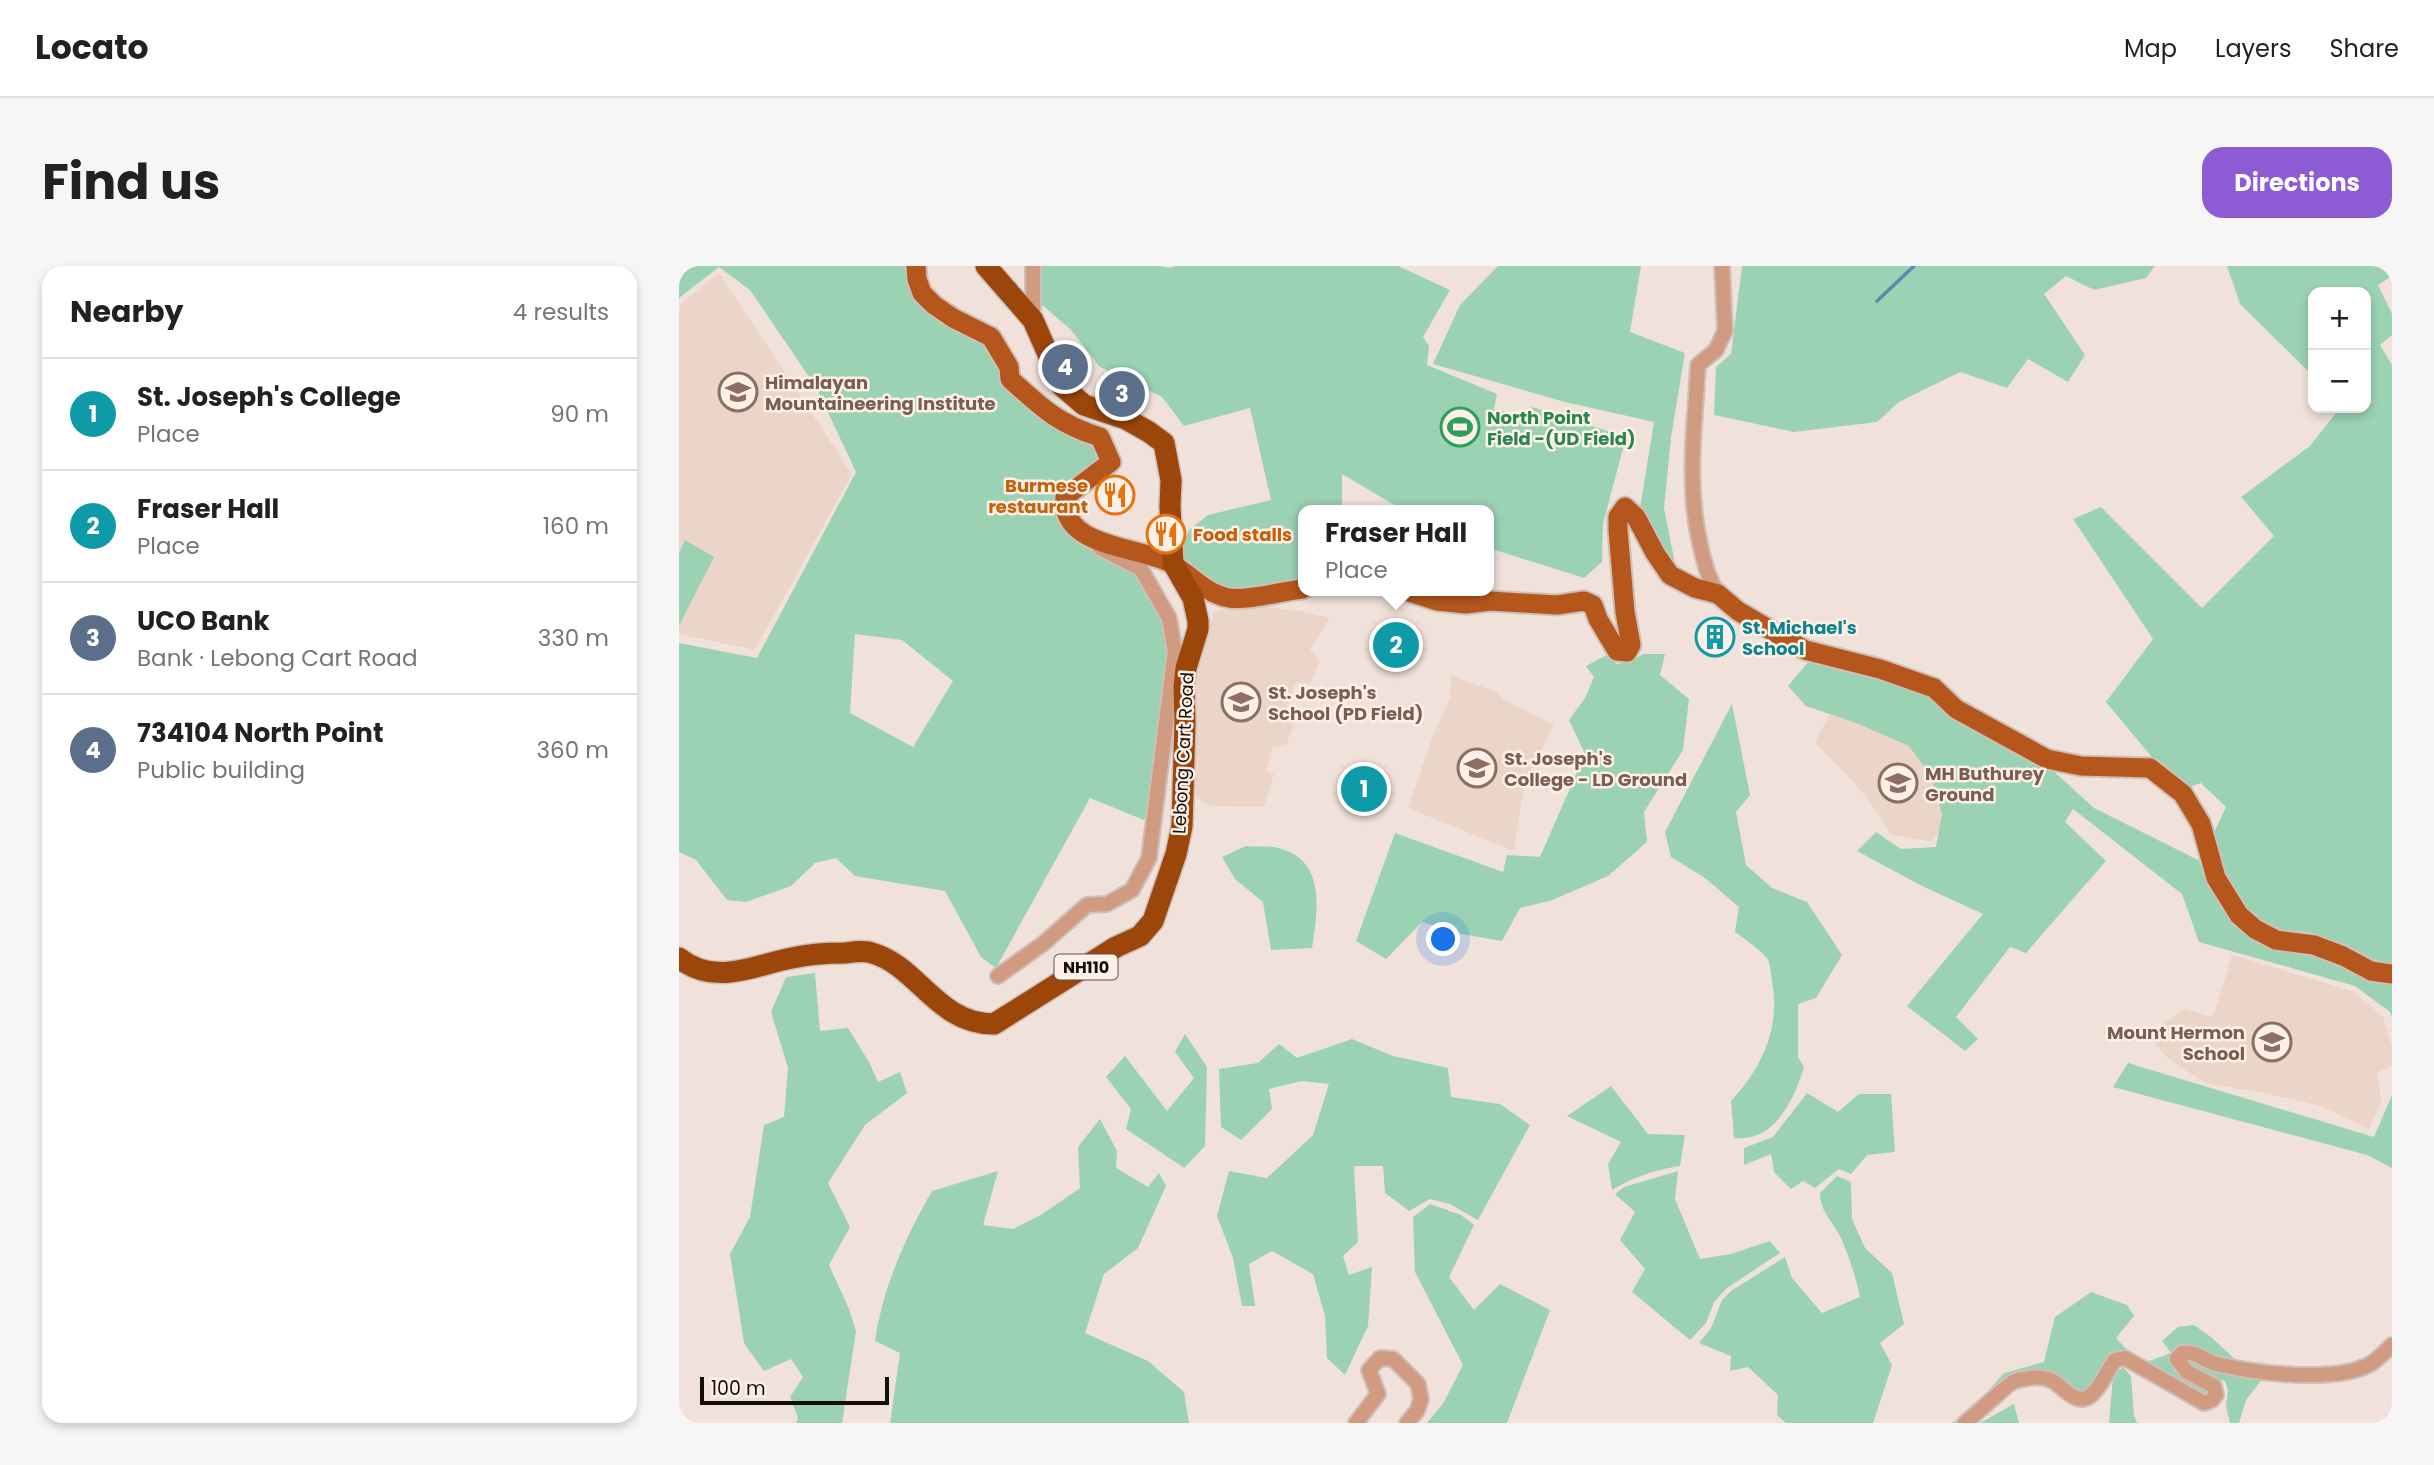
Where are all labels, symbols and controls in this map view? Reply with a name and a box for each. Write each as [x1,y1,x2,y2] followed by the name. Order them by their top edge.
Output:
[35,24,149,71] text: Locato
[2124,32,2177,65] text: Map
[2215,32,2291,65] text: Layers
[2329,32,2399,65] text: Share
[2202,147,2392,218] button: Directions
[42,148,220,216] text: Find us
[2308,287,2371,413] map controls
[2308,287,2371,350] button: +
[70,290,184,333] text: Nearby
[513,296,609,328] text: 4 results
[1042,341,1088,393] pin: 4
[2308,350,2371,413] button: −
[1099,368,1145,420] pin: 3
[765,370,996,416] place label: Himalayan Mountaineering Institute
[717,371,759,413] school or university icon: Himalayan Mountaineering Institute
[137,379,401,415] text: St. Joseph's College
[89,398,97,430] text: 1
[550,398,609,430] text: 90 m
[1487,405,1636,451] place label: North Point Field -(UD Field)
[1439,406,1481,448] sports icon: North Point Field -(UD Field)
[137,418,200,450] text: Place
[988,473,1088,519] place label: Burmese restaurant
[1094,474,1136,516] restaurant icon: Burmese restaurant
[137,491,279,527] text: Fraser Hall
[1298,505,1494,596] popup
[86,510,100,542] text: 2
[543,510,609,542] text: 160 m
[1145,513,1187,555] restaurant icon: Food stalls
[1325,515,1467,551] text: Fraser Hall
[1193,522,1292,547] place label: Food stalls
[137,530,200,562] text: Place
[1325,554,1388,586] text: Place
[137,603,269,639] text: UCO Bank
[1742,615,1857,661] place label: St. Michael's School
[1694,616,1736,658] building icon: St. Michael's School
[1373,619,1419,671] pin: 2
[86,622,100,654] text: 3
[538,622,609,654] text: 330 m
[137,642,417,674] text: Bank · Lebong Cart Road
[1166,671,1200,835] street label: Lebong Cart Road
[1268,680,1423,726] place label: St. Joseph's School (PD Field)
[1220,681,1262,723] school or university icon: St. Joseph's School (PD Field)
[137,715,383,751] text: 734104 North Point
[85,734,101,766] text: 4
[537,734,609,766] text: 360 m
[1504,746,1687,792] place label: St. Joseph's College - LD Ground
[1456,747,1498,789] school or university icon: St. Joseph's College - LD Ground
[137,754,305,786] text: Public building
[1925,761,2045,807] place label: MH Buthurey Ground
[1877,762,1919,804] school or university icon: MH Buthurey Ground
[1341,763,1387,815] pin: 1
[1426,922,1460,956] your location
[1055,954,1117,980] road number: NH110
[2107,1020,2245,1066] place label: Mount Hermon School
[2251,1021,2293,1063] school or university icon: Mount Hermon School
[700,1374,889,1406] scale bar
[711,1375,766,1402] text: 100 m

